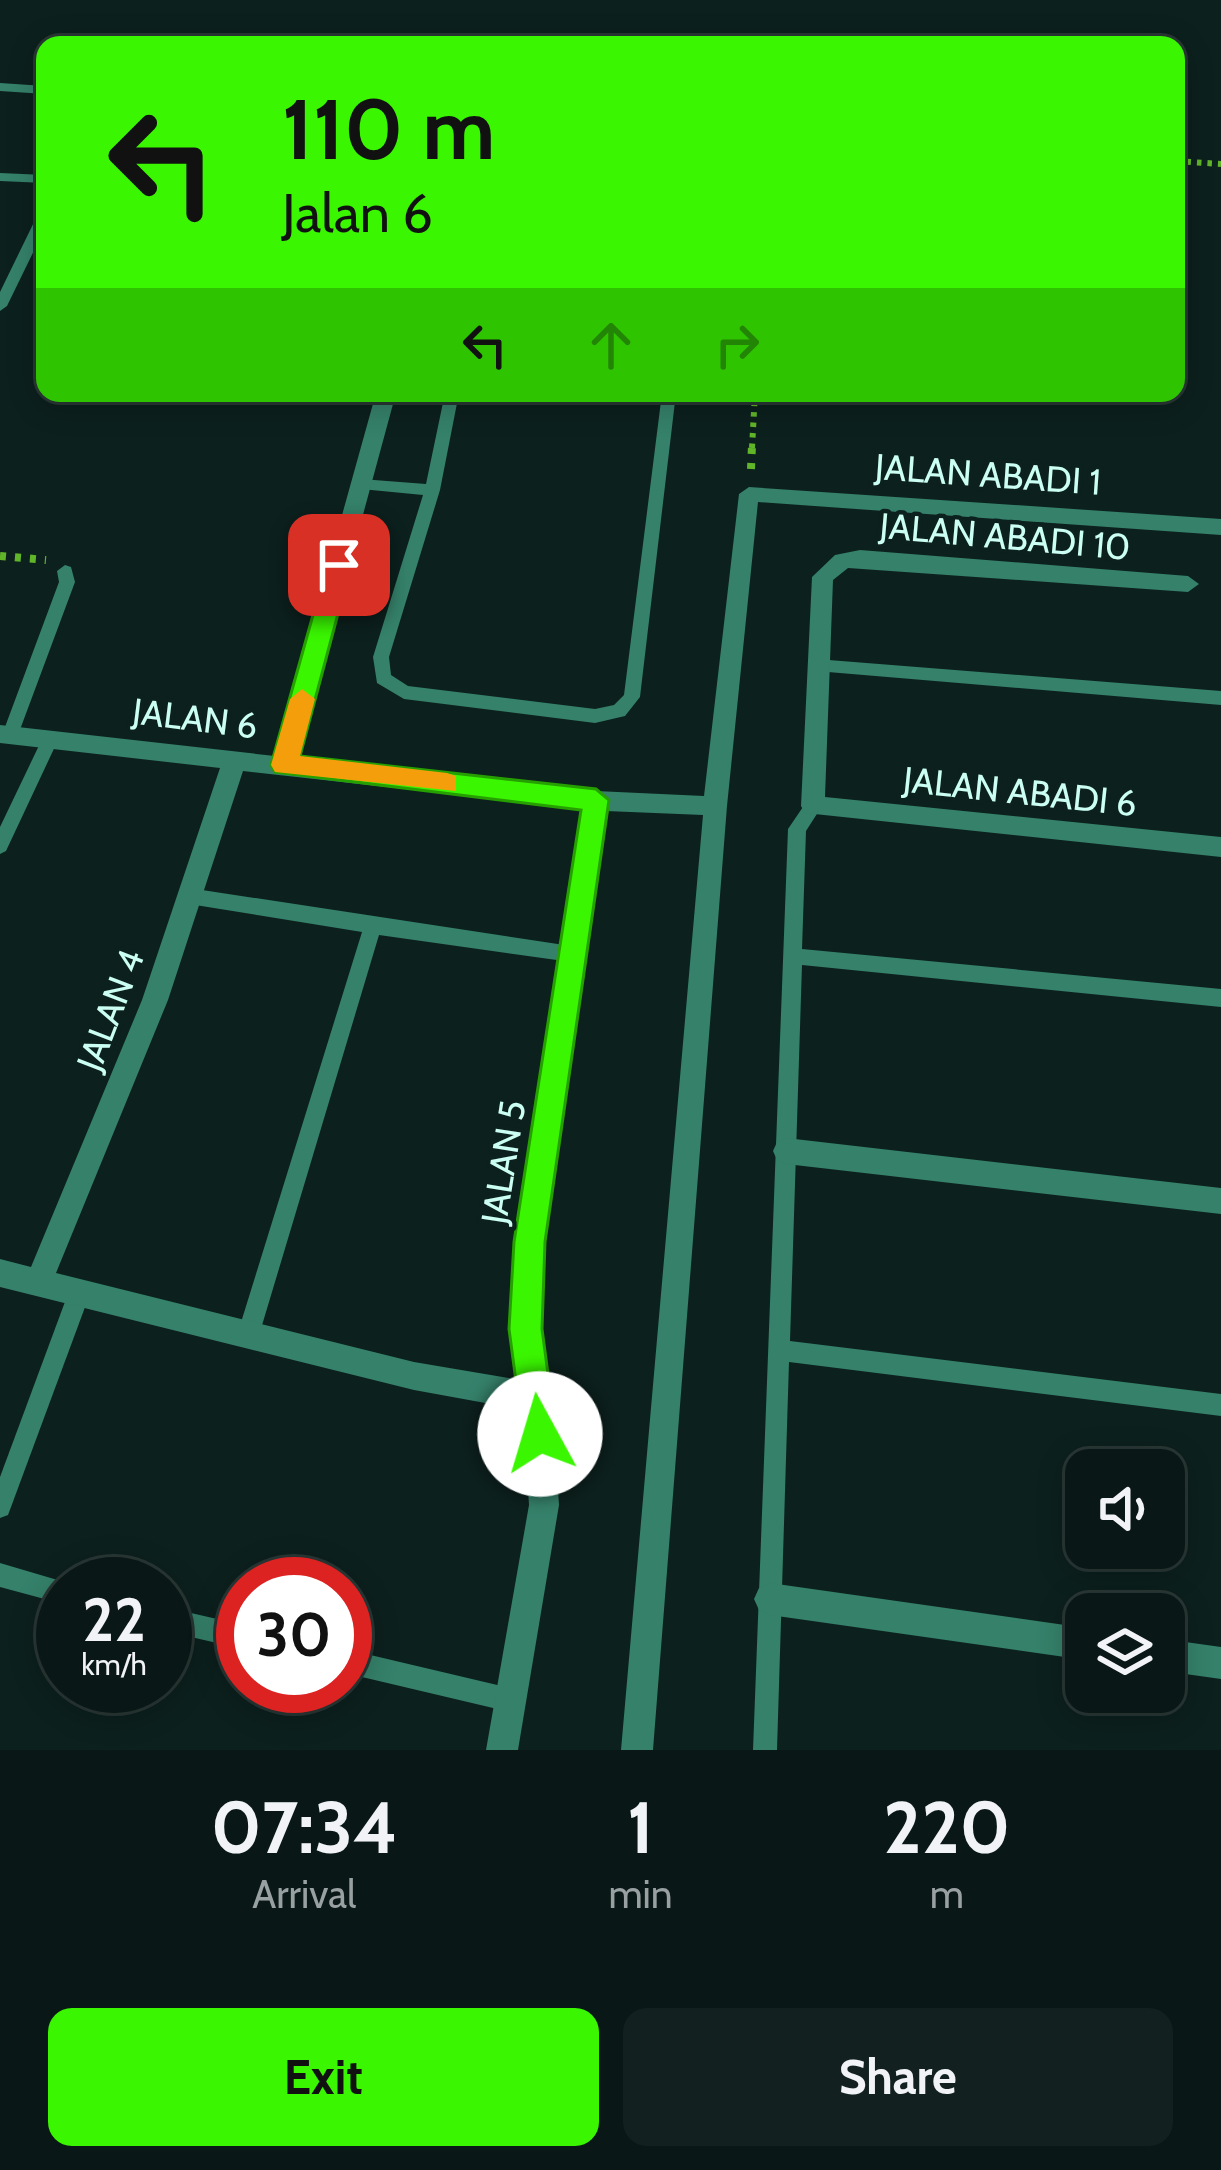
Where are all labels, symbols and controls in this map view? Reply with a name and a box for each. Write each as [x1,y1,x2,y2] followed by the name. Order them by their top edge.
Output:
[282,78,495,180] text: 110 m
[84,84,240,240] icon: left
[282,180,433,246] text: Jalan 6
[452,312,518,378] icon: left
[578,312,644,378] icon: ahead
[704,312,770,378] icon: right
[873,444,1102,504] street label: JALAN ABADI 1
[877,503,1132,569] street label: JALAN ABADI 10
[288,514,390,616] pin
[306,532,372,598] icon: arrive
[129,688,260,747] street label: JALAN 6
[900,757,1139,825] street label: JALAN ABADI 6
[67,943,153,1078] street label: JALAN 4
[471,1097,534,1228] street label: JALAN 5
[477,1371,603,1497] position arrow
[1065,1449,1185,1713] map controls
[1065,1449,1185,1569] button: sound
[216,1557,372,1713] speed limit sign: 30
[82,1583,146,1656] text: 22
[1065,1593,1185,1713] button: layers
[81,1646,147,1683] text: km/h
[211,1784,398,1871] text: 07:34
[627,1784,654,1871] text: 1
[883,1784,1010,1871] text: 220
[252,1870,356,1918] text: Arrival
[608,1870,673,1918] text: min
[930,1870,964,1918] text: m
[48,2008,599,2146] button: Exit
[623,2008,1173,2146] button: Share

